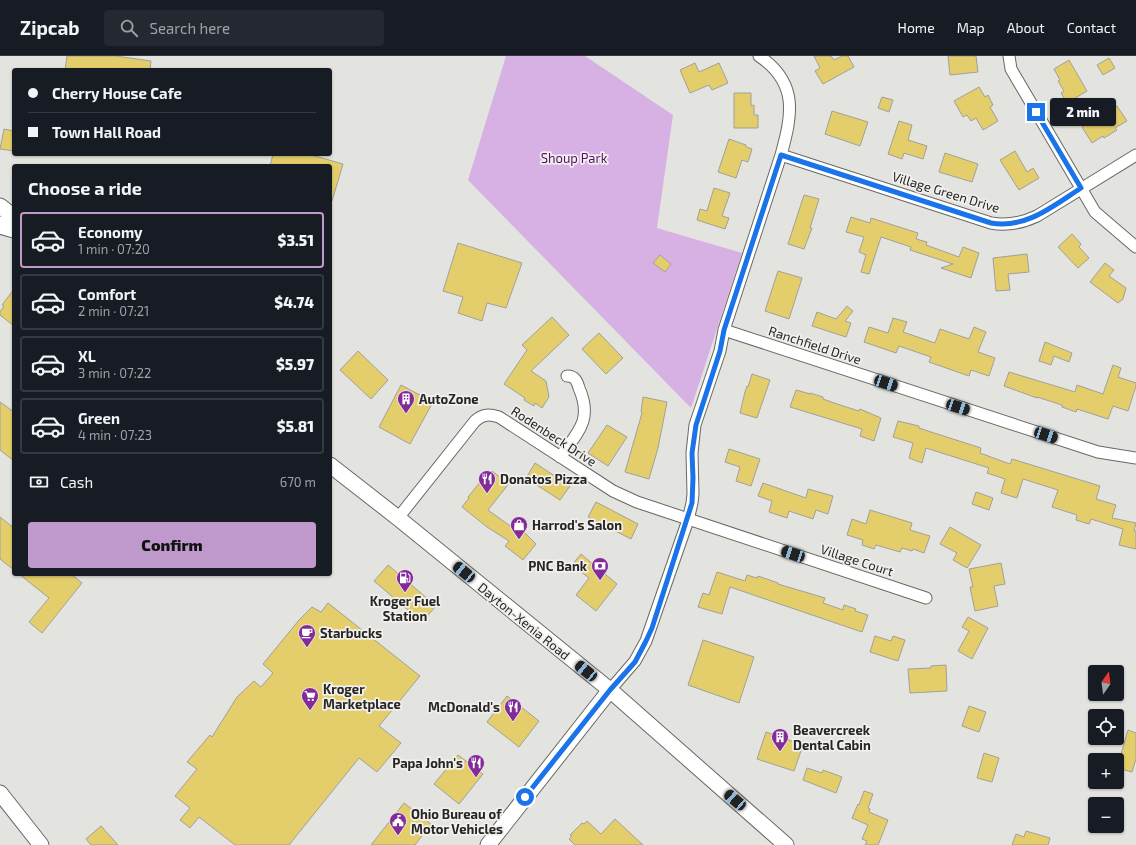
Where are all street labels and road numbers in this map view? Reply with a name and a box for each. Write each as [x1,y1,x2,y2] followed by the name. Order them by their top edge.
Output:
[890,168,1002,216] street label: Village Green Drive
[767,322,863,368] street label: Ranchfield Drive
[508,403,600,469] street label: Rodenbeck Drive
[819,541,895,579] street label: Village Court
[475,579,573,663] street label: Dayton-Xenia Road

